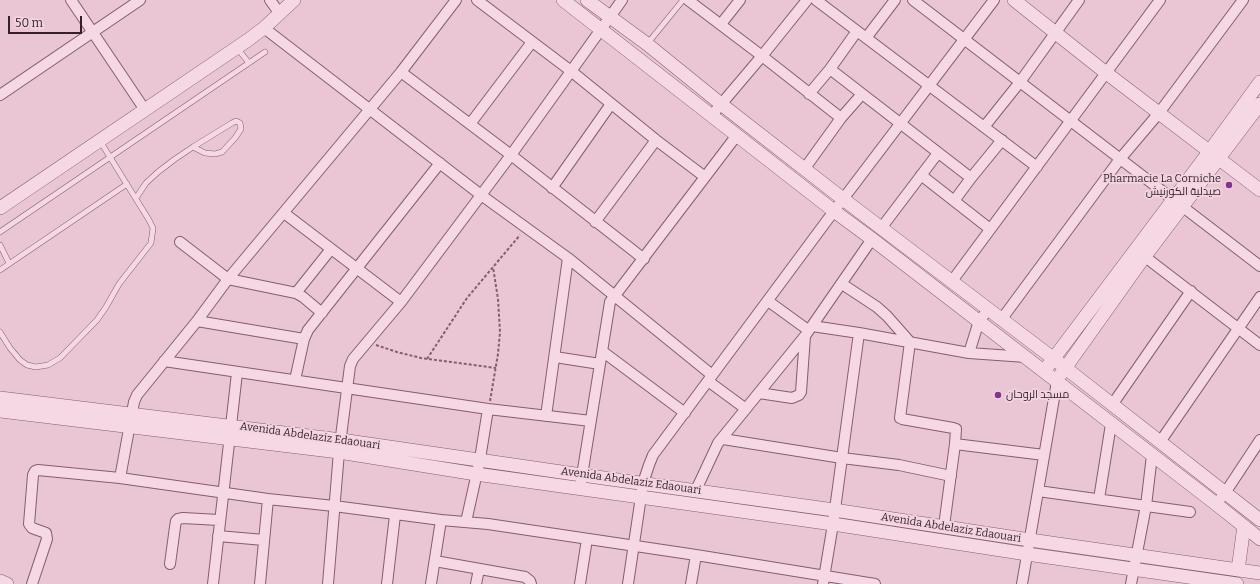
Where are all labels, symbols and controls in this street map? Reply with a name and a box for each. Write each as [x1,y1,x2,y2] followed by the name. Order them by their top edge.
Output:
[10,8,84,34] scale bar
[15,16,43,30] text: 50 m
[1103,172,1221,198] place label: Pharmacie La Corniche صيدلية الكورنيش
[1224,180,1234,190] marker: Pharmacie La Corniche صيدلية الكورنيش
[1006,388,1069,402] place label: مسجد الروحان
[993,390,1003,400] marker: مسجد الروحان
[239,420,381,452] street label: Avenida Abdelaziz Edaouari
[560,465,702,497] street label: Avenida Abdelaziz Edaouari
[880,510,1022,546] street label: Avenida Abdelaziz Edaouari

